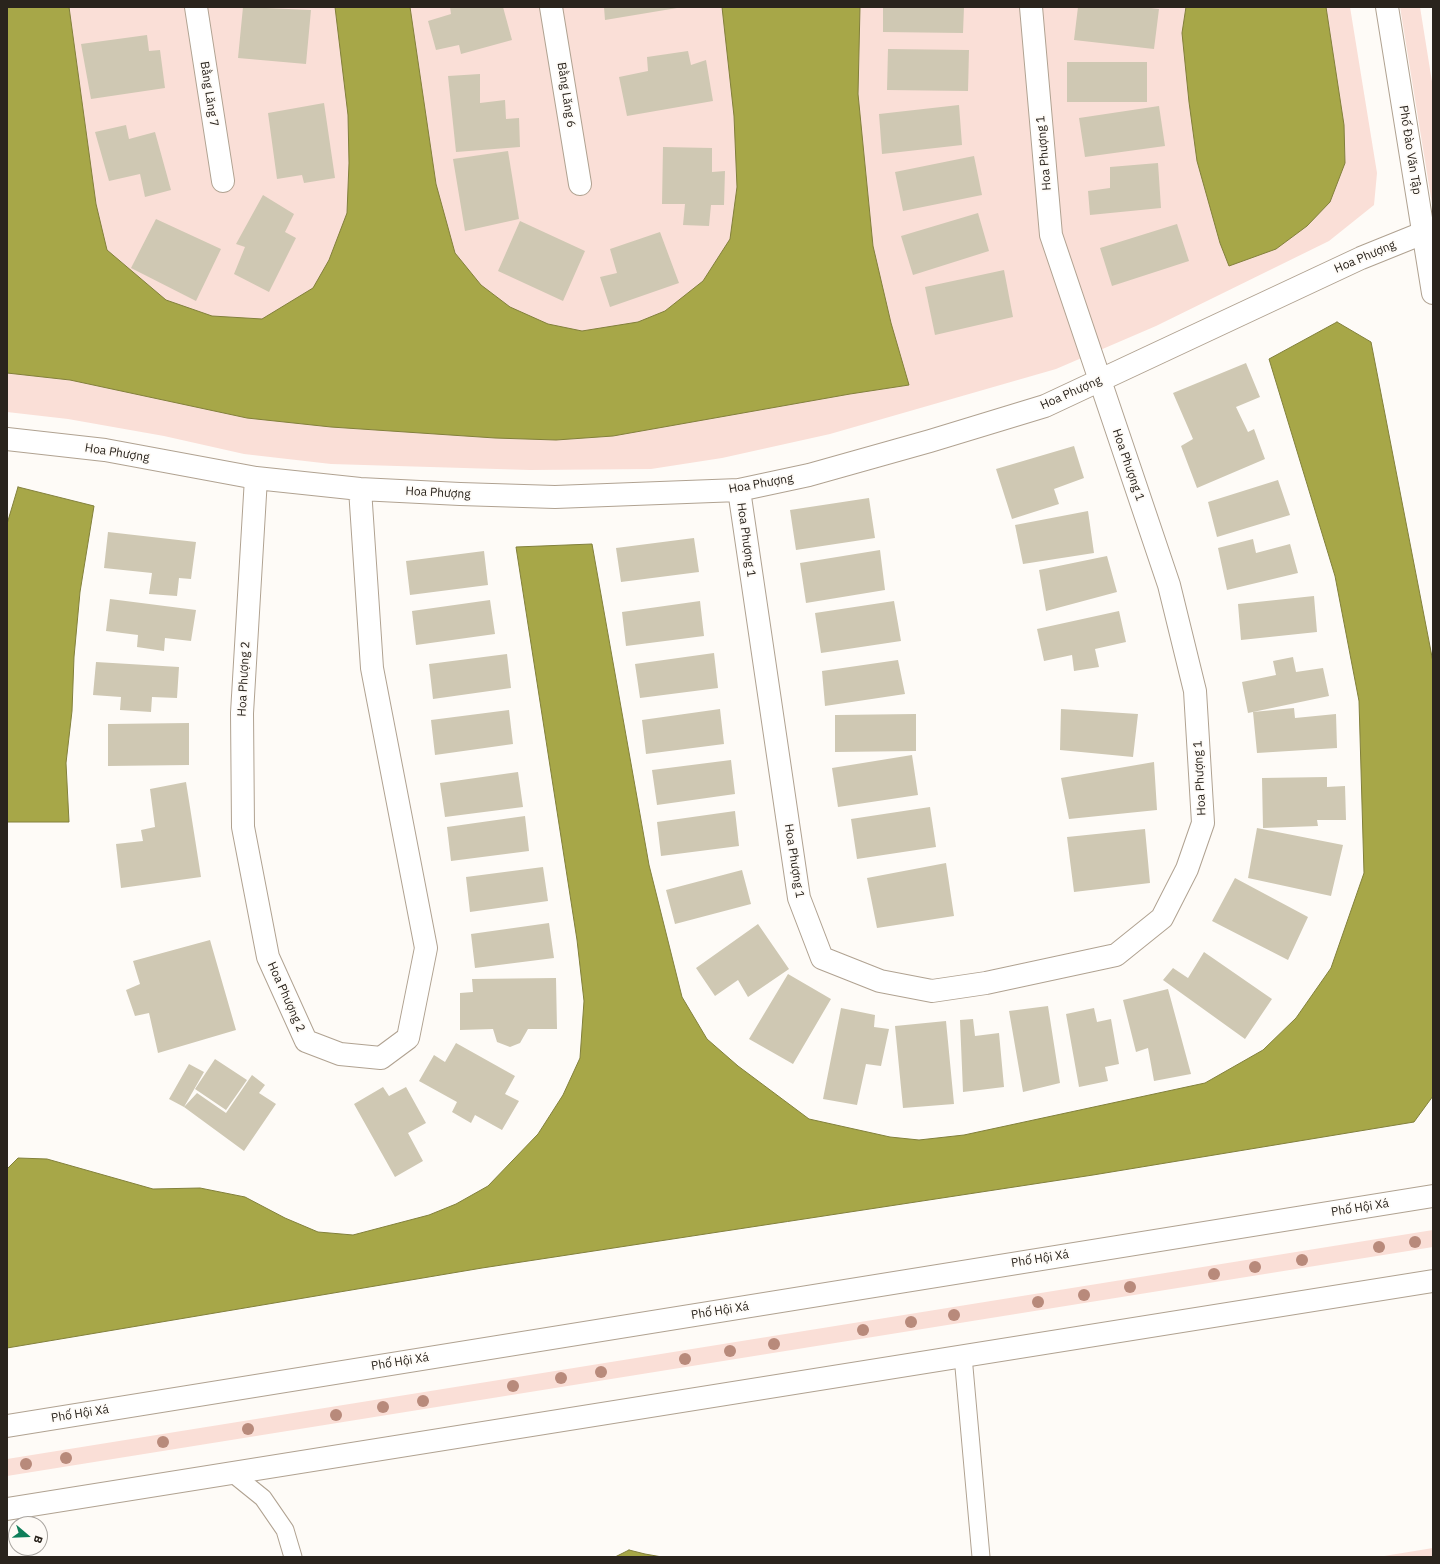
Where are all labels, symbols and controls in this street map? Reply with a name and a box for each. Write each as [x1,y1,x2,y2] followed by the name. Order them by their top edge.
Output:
[197,60,221,128] street label: Bằng Lăng 7
[554,61,578,129] street label: Bằng Lăng 6
[1396,104,1424,196] street label: Phố Đào Văn Tập
[1034,115,1054,191] street label: Hoa Phượng 1
[1332,238,1398,276] street label: Hoa Phượng
[1038,373,1104,413] street label: Hoa Phượng
[1109,427,1147,503] street label: Hoa Phượng 1
[84,441,150,465] street label: Hoa Phượng
[728,471,794,497] street label: Hoa Phượng
[405,484,471,502] street label: Hoa Phượng
[734,502,758,578] street label: Hoa Phượng 1
[235,641,253,717] street label: Hoa Phượng 2
[1191,740,1209,816] street label: Hoa Phượng 1
[781,823,807,899] street label: Hoa Phượng 1
[264,960,308,1034] street label: Hoa Phượng 2
[1330,1196,1390,1220] street label: Phố Hội Xá
[1010,1247,1070,1271] street label: Phố Hội Xá
[690,1299,750,1323] street label: Phố Hội Xá
[370,1350,430,1374] street label: Phố Hội Xá
[50,1402,110,1426] street label: Phố Hội Xá
[8,1516,48,1556] north arrow
[31,1534,46,1545] text: B

